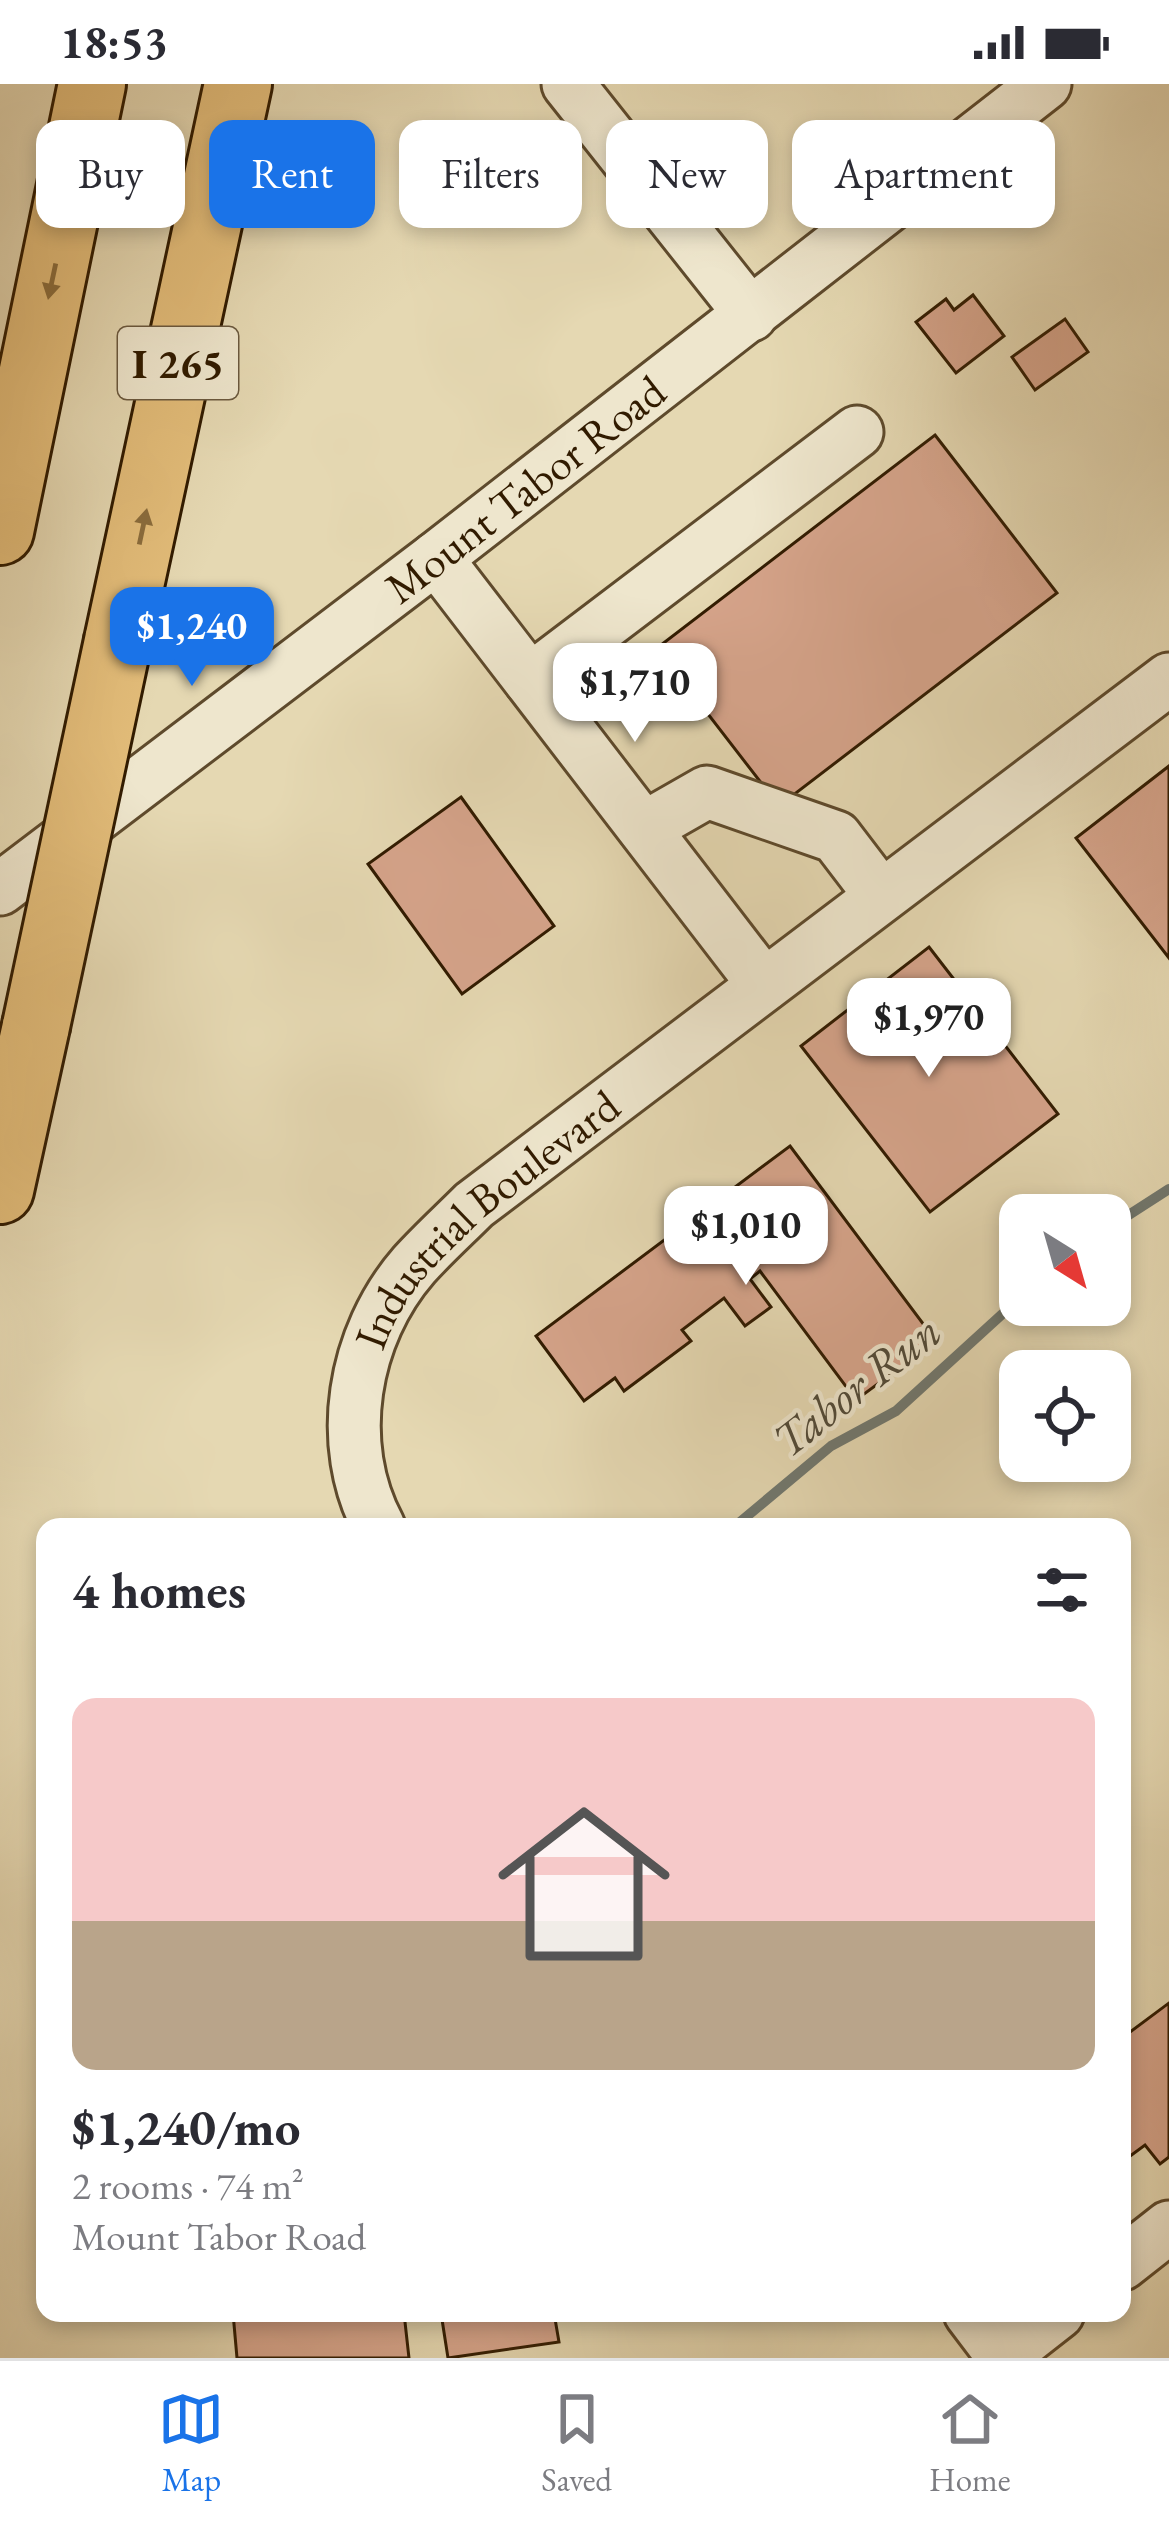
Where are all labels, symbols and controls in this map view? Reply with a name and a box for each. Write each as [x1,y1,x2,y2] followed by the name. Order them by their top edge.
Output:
[60,13,168,71] text: 18:53
[36,120,185,228] chip: Buy
[209,120,375,228] chip: Rent
[399,120,582,228] chip: Filters
[606,120,768,228] chip: New
[792,120,1055,228] chip: Apartment
[41,262,60,300] one-way arrow
[118,327,238,399] road number: I 265
[373,361,677,616] street label: Mount Tabor Road
[134,508,153,546] one-way arrow
[94,587,290,689] pin: $1,240
[137,600,247,651] text: $1,240
[537,643,733,745] pin: $1,710
[580,656,690,707] text: $1,710
[831,978,1027,1080] pin: $1,970
[874,991,984,1042] text: $1,970
[340,1076,631,1357] street label: Industrial Boulevard
[648,1186,844,1288] pin: $1,010
[999,1194,1131,1326] north arrow
[999,1194,1131,1482] map controls
[691,1199,801,1250] text: $1,010
[759,1300,953,1470] water label: Tabor Run
[999,1350,1131,1482] button: locate
[72,1557,246,1623] text: 4 homes
[1029,1557,1095,1623] icon: filters
[476,1776,692,1992] icon: home
[72,2094,300,2160] text: $1,240/mo
[72,2160,304,2211] text: 2 rooms · 74 m²
[72,2211,366,2262] text: Mount Tabor Road
[158,2386,224,2501] tab: Map
[541,2386,612,2501] tab: Saved
[929,2386,1011,2501] tab: Home

